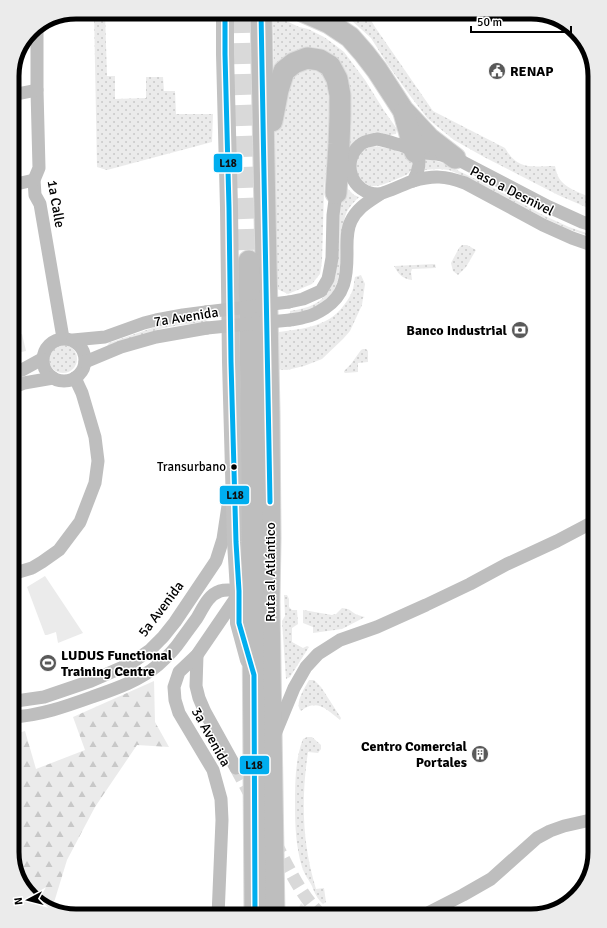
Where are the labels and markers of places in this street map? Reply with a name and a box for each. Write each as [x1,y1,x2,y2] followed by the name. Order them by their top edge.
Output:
[487,61,507,81] public building icon: RENAP
[510,63,554,80] place label: RENAP
[510,320,530,340] bank icon: Banco Industrial
[406,322,508,339] place label: Banco Industrial
[157,459,226,475] place label: Transurbano
[229,462,239,472] marker: Transurbano
[61,647,173,680] place label: LUDUS Functional Training Centre
[38,653,58,673] sports icon: LUDUS Functional Training Centre
[361,738,468,771] place label: Centro Comercial Portales
[470,744,490,764] building icon: Centro Comercial Portales

